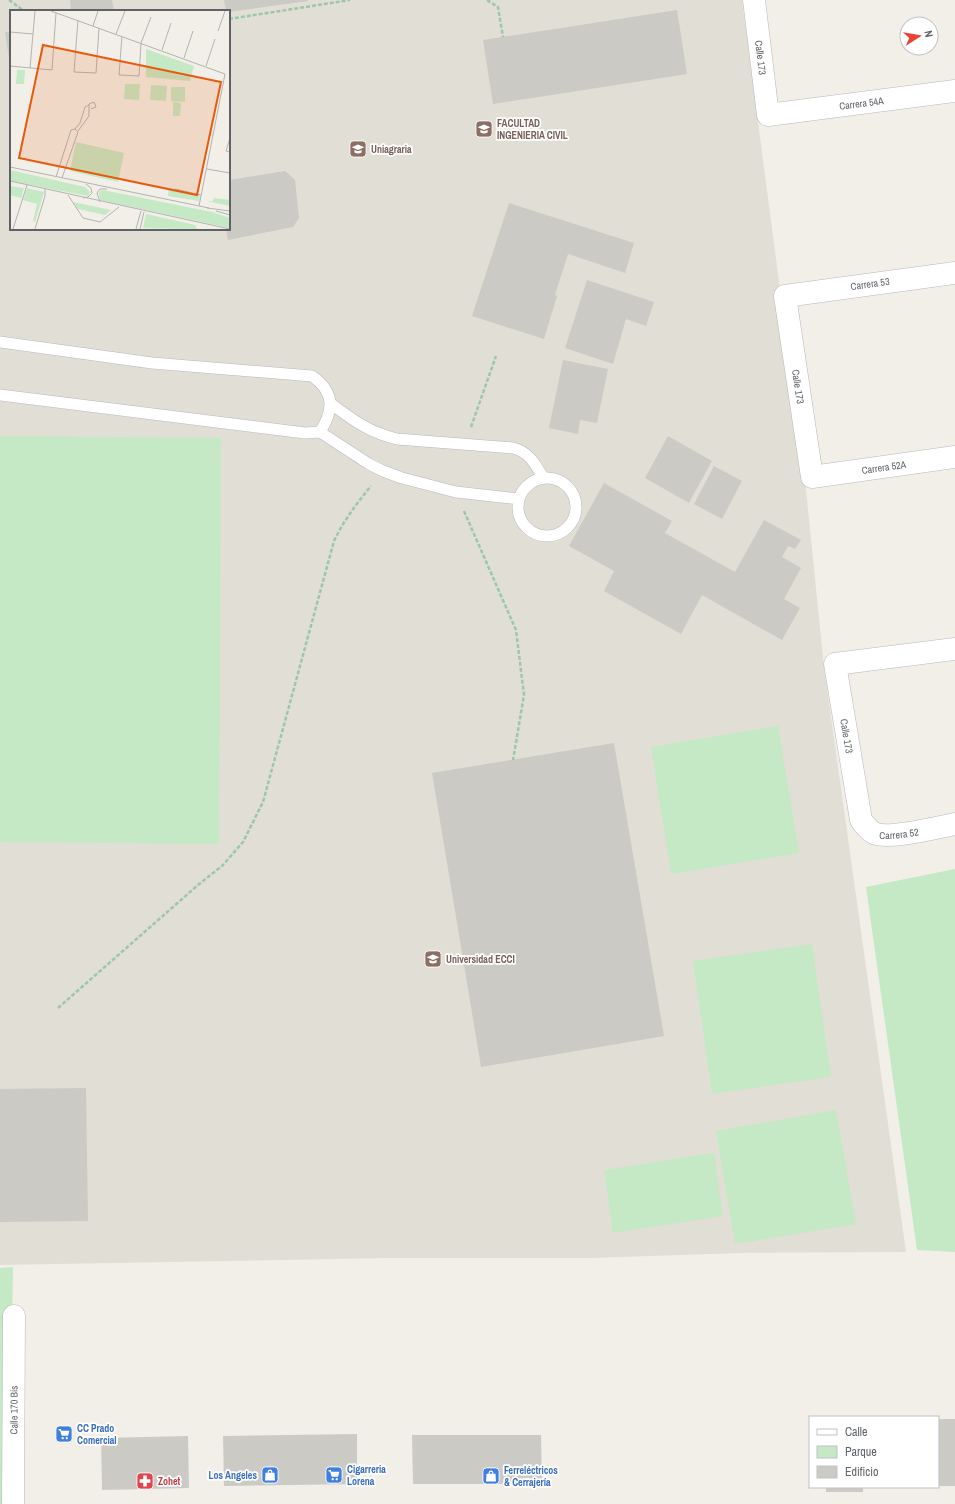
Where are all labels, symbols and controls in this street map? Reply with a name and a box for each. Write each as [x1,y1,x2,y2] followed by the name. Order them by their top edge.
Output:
[10,10,230,230] inset map
[899,16,939,56] north arrow
[921,29,936,39] text: N
[752,40,770,76] street label: Calle 173
[838,94,885,112] street label: Carrera 54A
[497,117,568,142] place label: FACULTAD INGENIERIA CIVIL
[474,119,494,139] school or university icon: FACULTAD INGENIERIA CIVIL
[348,139,368,159] school or university icon: Uniagraria
[371,143,412,156] place label: Uniagraria
[850,275,891,293] street label: Carrera 53
[790,368,808,405] street label: Calle 173
[861,457,907,476] street label: Carrera 52A
[838,718,856,755] street label: Calle 173
[879,825,920,842] street label: Carrera 52
[423,949,443,969] school or university icon: Universidad ECCI
[446,953,515,966] place label: Universidad ECCI
[7,1386,20,1434] street label: Calle 170 Bis
[809,1416,939,1488] legend
[77,1422,117,1447] place label: CC Prado Comercial
[54,1424,74,1444] supermarket icon: CC Prado Comercial
[845,1424,867,1440] text: Calle
[845,1444,877,1460] text: Parque
[347,1463,386,1488] place label: Cigarreria Lorena
[504,1464,558,1489] place label: Ferreléctricos & Cerrajería
[845,1464,878,1480] text: Edificio
[260,1465,280,1485] shop icon: Los Angeles
[324,1465,344,1485] supermarket icon: Cigarreria Lorena
[481,1466,501,1486] shop icon: Ferreléctricos & Cerrajería
[209,1469,257,1482] place label: Los Angeles
[135,1471,155,1491] pharmacy icon: Zohet
[158,1475,181,1488] place label: Zohet

